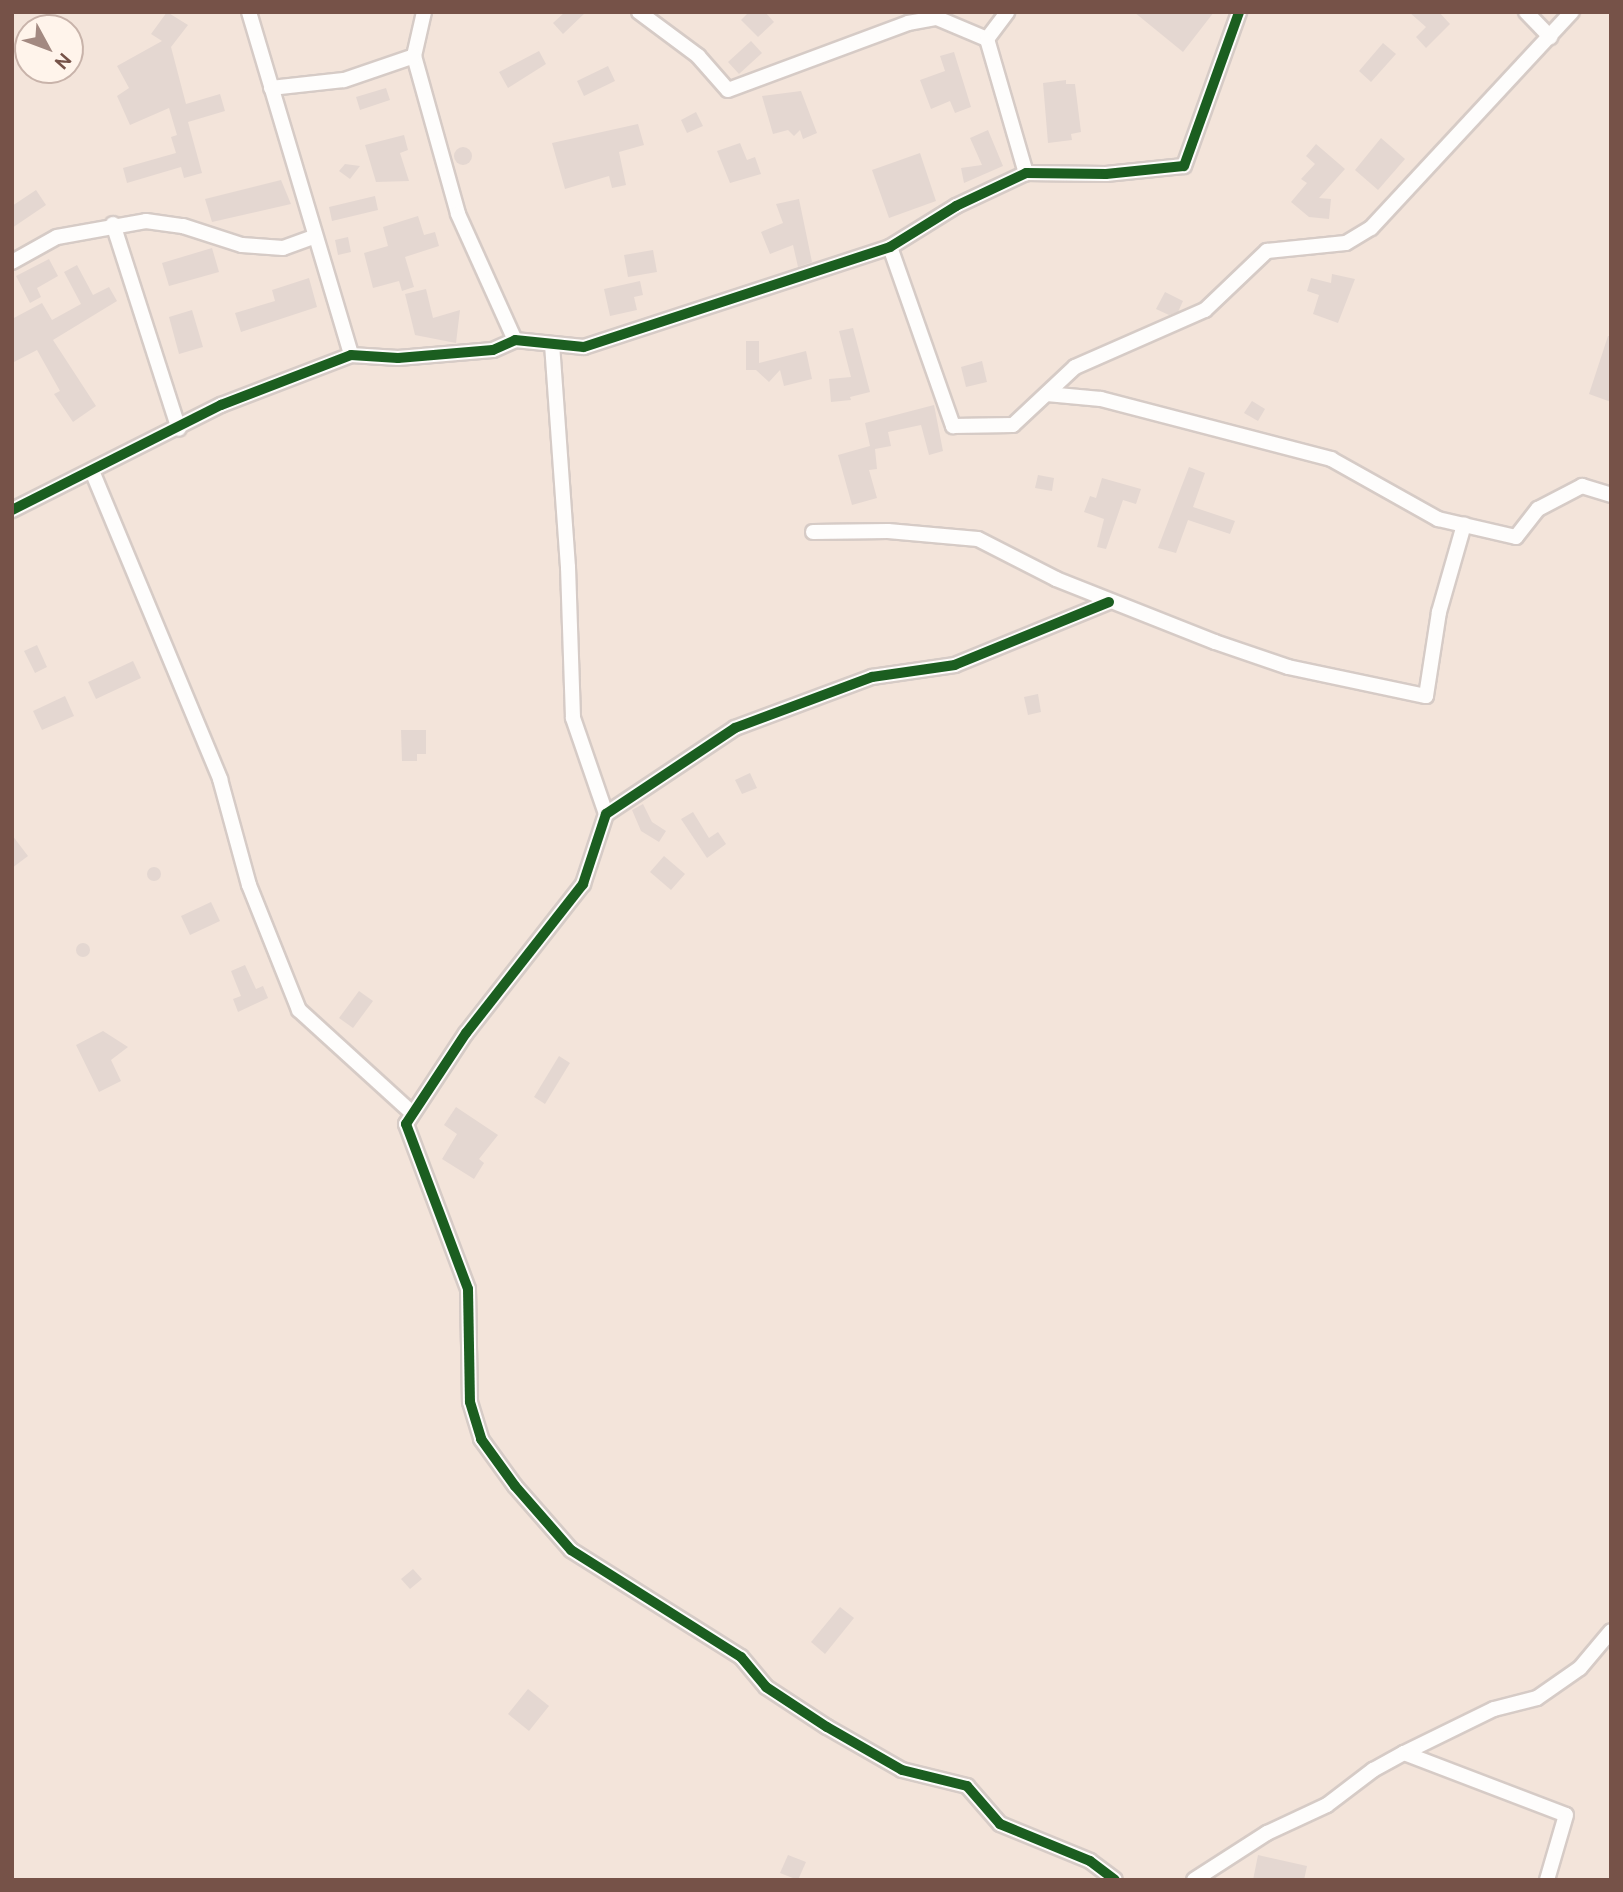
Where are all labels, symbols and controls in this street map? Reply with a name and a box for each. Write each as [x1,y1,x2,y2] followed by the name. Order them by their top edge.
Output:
[14,14,84,84] north arrow
[50,49,76,74] text: N

